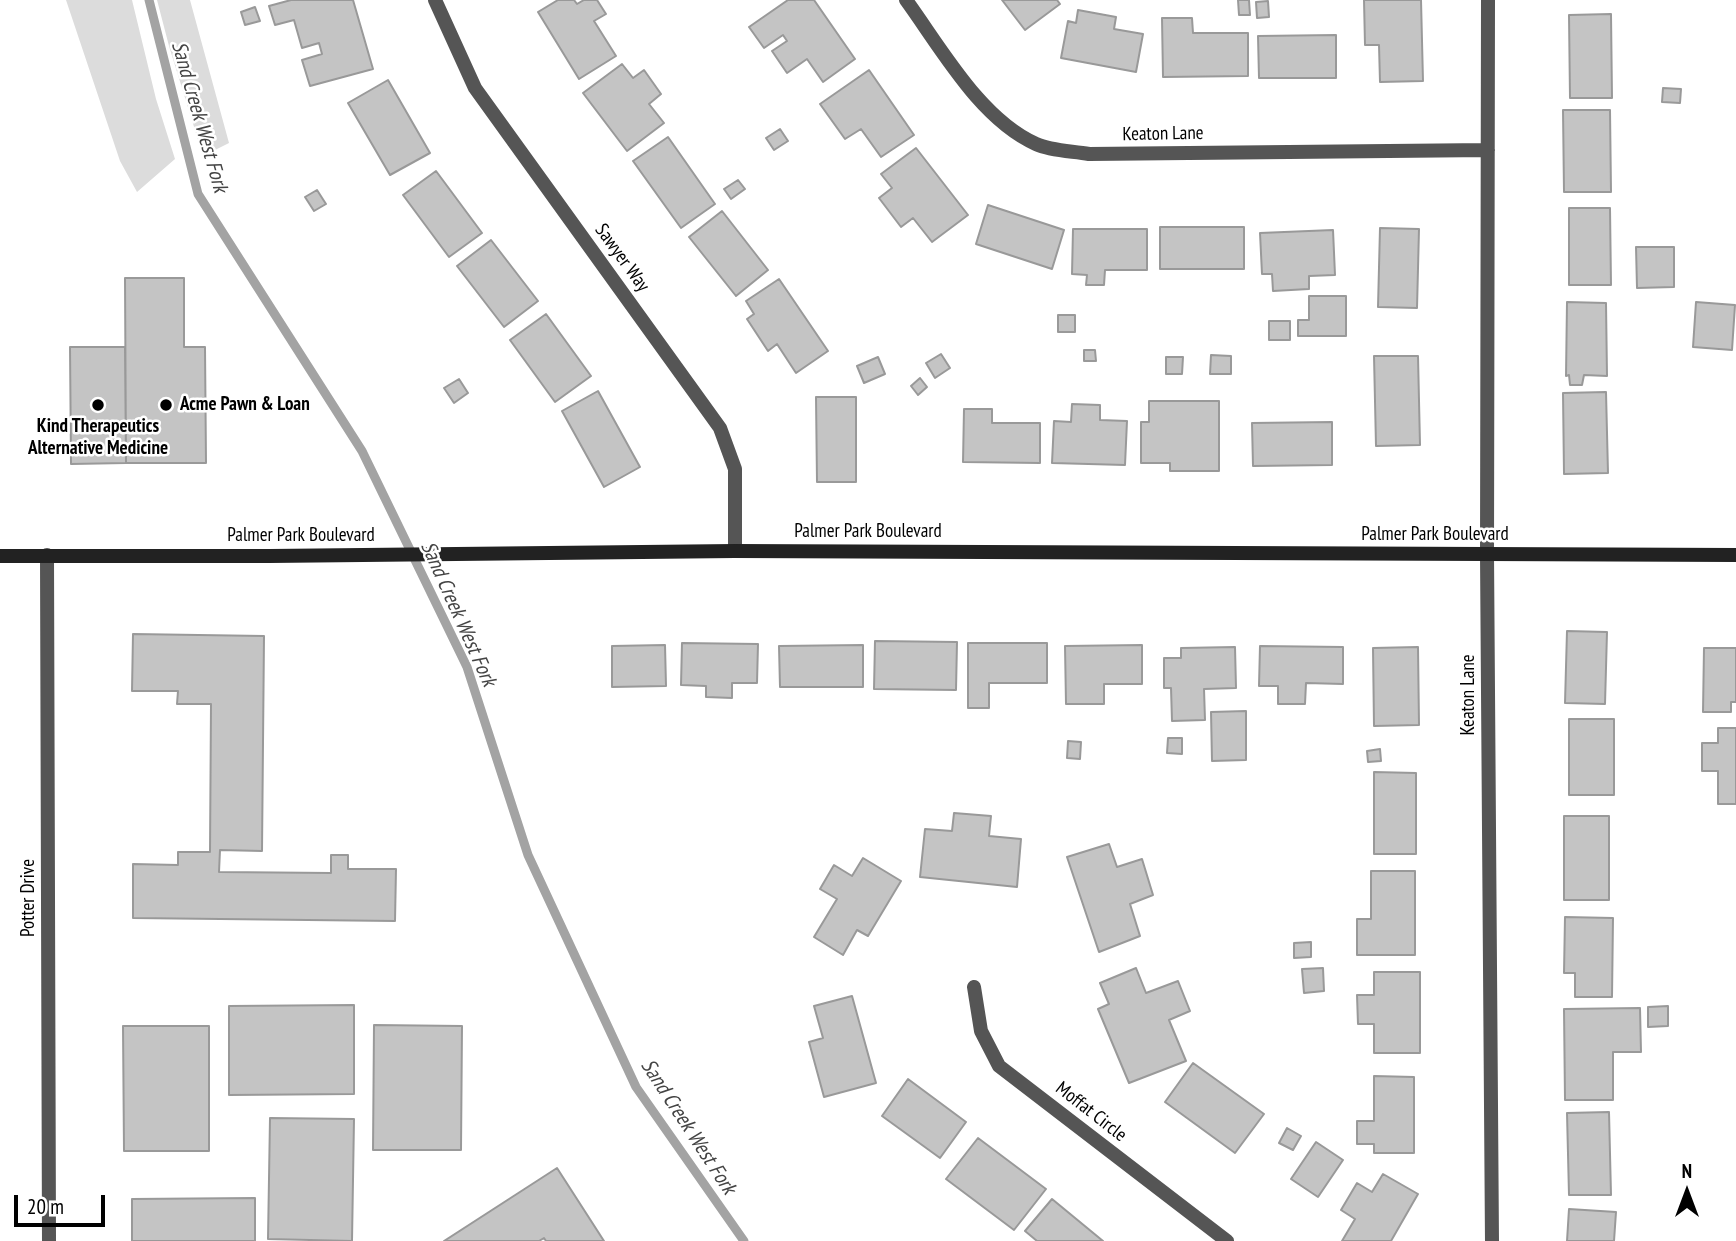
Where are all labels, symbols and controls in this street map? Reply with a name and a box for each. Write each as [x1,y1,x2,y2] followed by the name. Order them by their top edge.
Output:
[165,39,233,195] water label: Sand Creek West Fork
[1122,122,1204,146] street label: Keaton Lane
[590,220,654,296] street label: Sawyer Way
[180,394,310,416] place label: Acme Pawn & Loan
[90,397,106,413] marker: Kind Therapeutics Alternative Medicine
[158,397,174,413] marker: Acme Pawn & Loan
[28,416,168,460] place label: Kind Therapeutics Alternative Medicine
[794,521,942,543] street label: Palmer Park Boulevard
[1361,524,1509,546] street label: Palmer Park Boulevard
[227,525,375,547] street label: Palmer Park Boulevard
[415,538,501,690] water label: Sand Creek West Fork
[1458,654,1480,736] street label: Keaton Lane
[18,859,40,937] street label: Potter Drive
[635,1055,741,1199] water label: Sand Creek West Fork
[1051,1077,1131,1147] street label: Moffat Circle
[1652,1157,1722,1227] north arrow
[1682,1159,1692,1183] text: N
[18,1182,108,1226] scale bar
[27,1193,64,1220] text: 20 m

